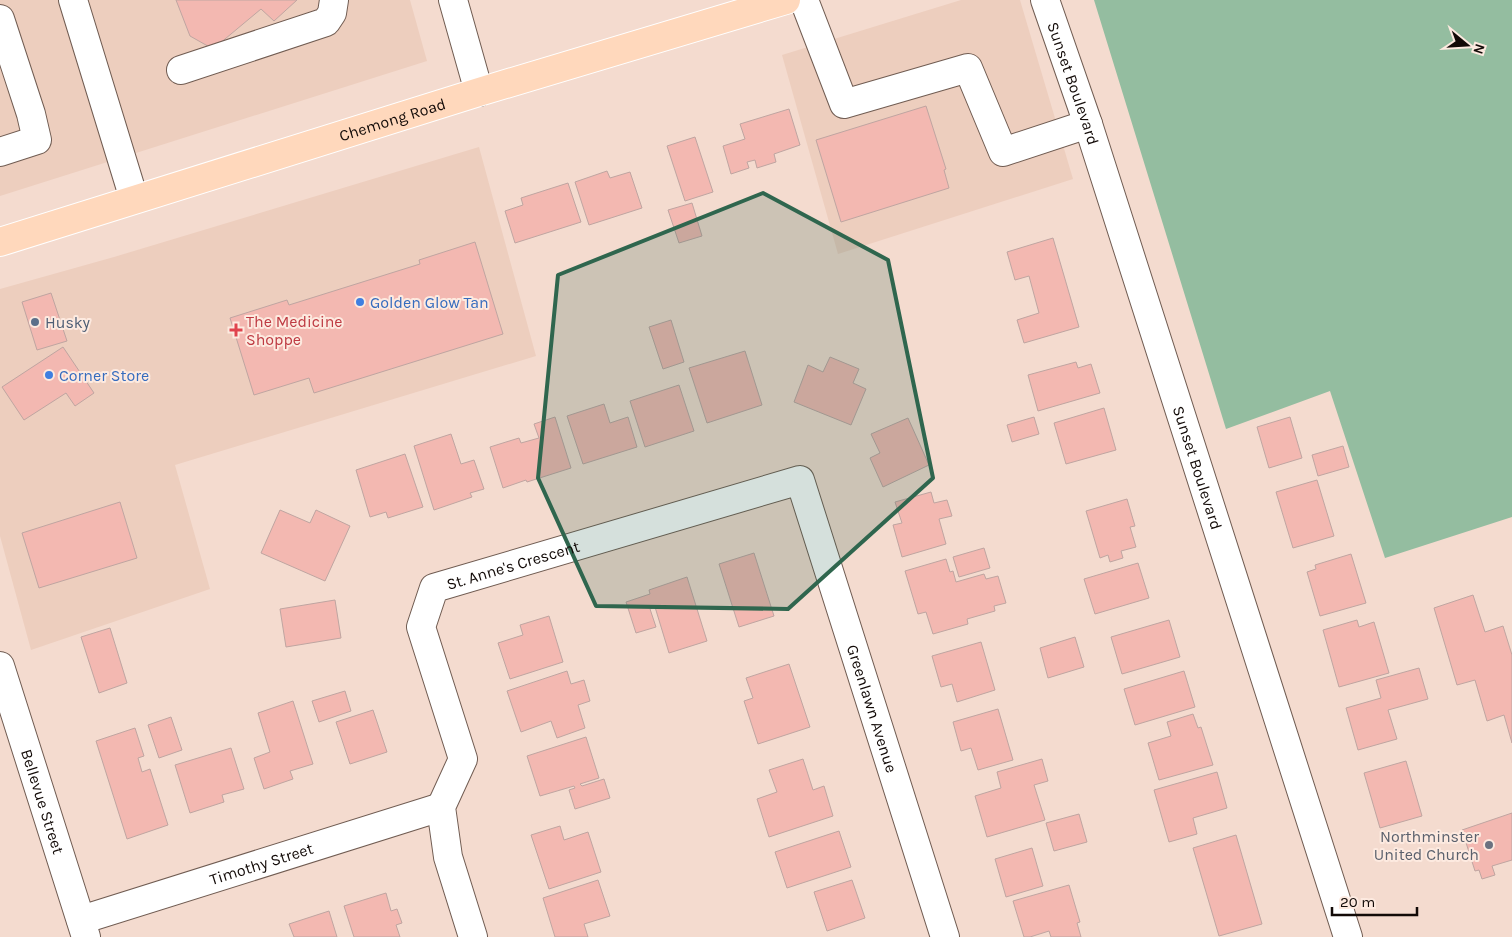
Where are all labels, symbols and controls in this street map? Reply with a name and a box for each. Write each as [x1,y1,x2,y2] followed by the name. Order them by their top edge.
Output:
[1043,19,1103,147] street label: Sunset Boulevard
[1442,20,1492,70] north arrow
[1469,41,1489,56] text: N
[337,94,448,145] street label: Chemong Road
[370,293,489,312] place label: Golden Glow Tan
[354,296,366,308] marker: Golden Glow Tan
[246,312,343,349] place label: The Medicine Shoppe
[45,313,91,332] place label: Husky
[29,316,41,328] marker: Husky
[230,324,242,336] marker: The Medicine Shoppe
[59,366,149,385] place label: Corner Store
[43,369,55,381] marker: Corner Store
[1169,404,1226,532] street label: Sunset Boulevard
[444,537,582,594] street label: St. Anne's Crescent
[843,642,901,775] street label: Greenlawn Avenue
[17,747,68,856] street label: Bellevue Street
[1374,827,1479,864] place label: Northminster United Church
[207,839,316,889] street label: Timothy Street
[1483,839,1495,851] marker: Northminster United Church
[1332,884,1417,916] scale bar
[1340,893,1375,911] text: 20 m

